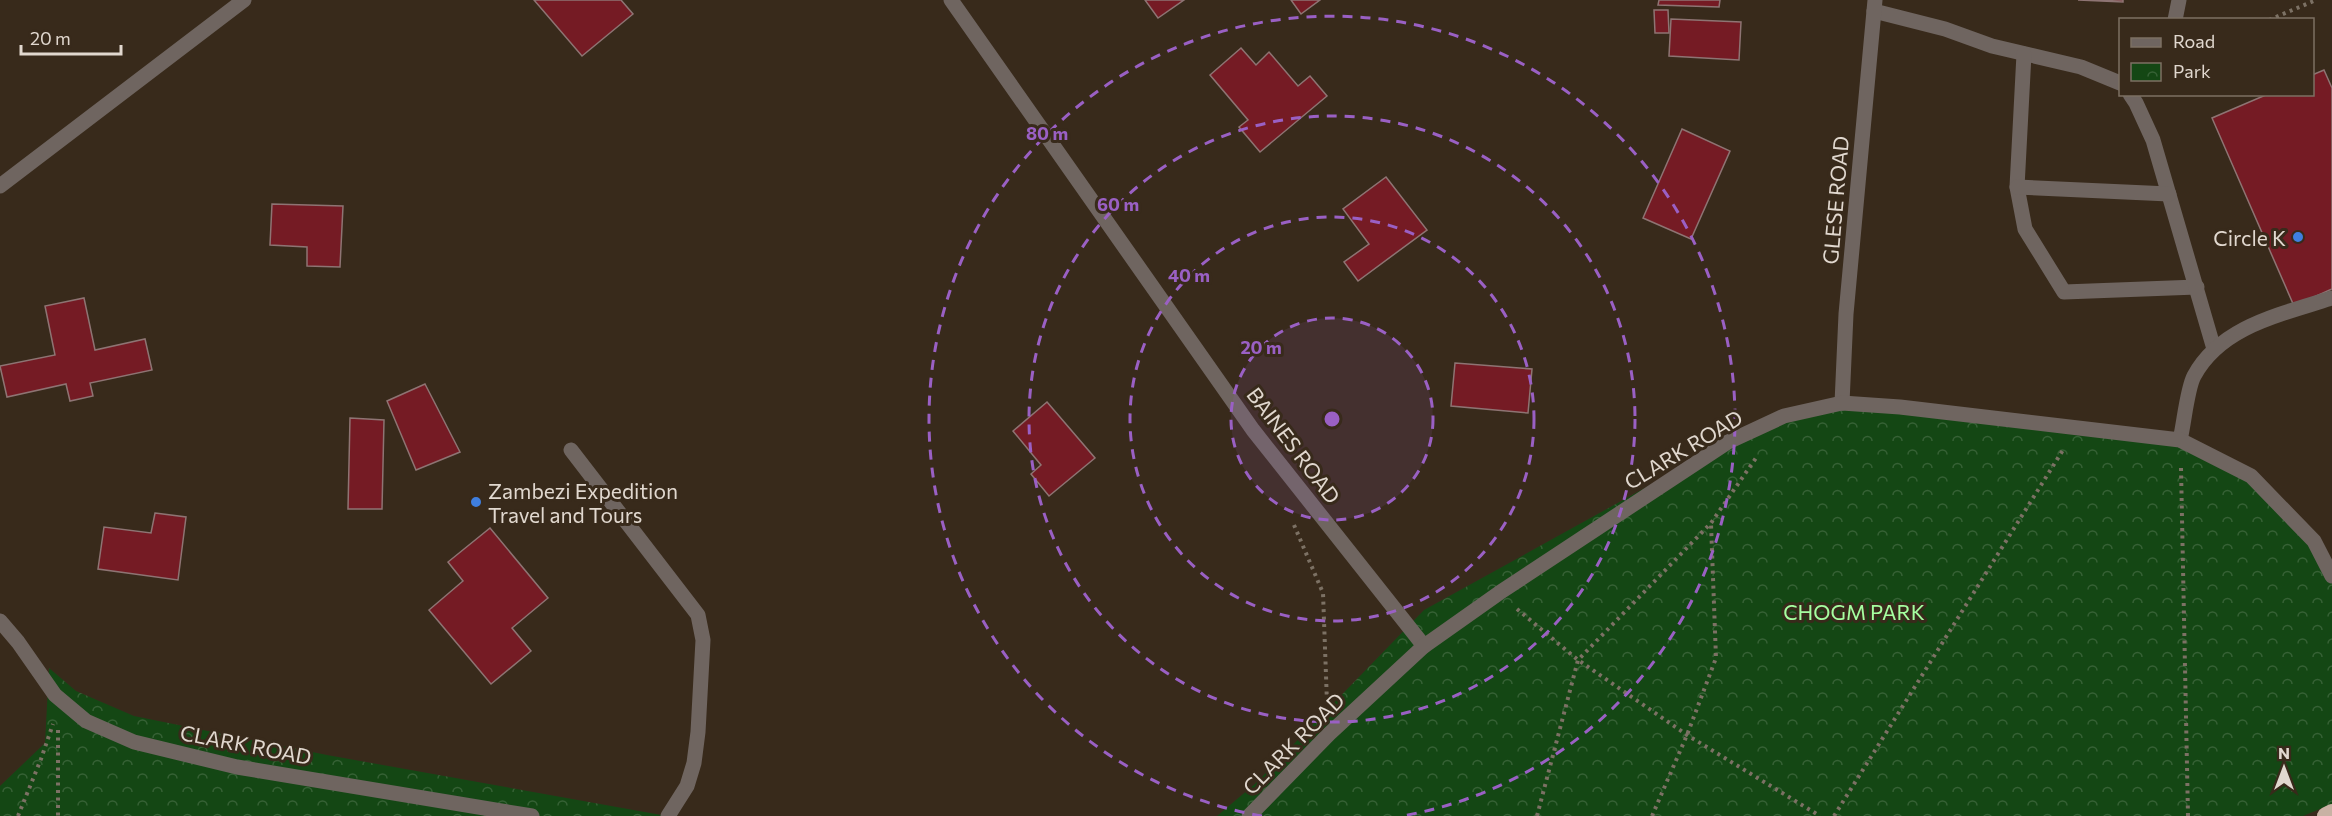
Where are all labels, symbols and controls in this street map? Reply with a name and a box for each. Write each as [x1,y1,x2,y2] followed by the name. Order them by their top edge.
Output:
[21,18,122,56] scale bar
[2119,18,2314,96] legend
[30,27,71,49] text: 20 m
[2173,30,2215,52] text: Road
[2173,60,2211,82] text: Park
[1026,122,1068,144] text: 80 m
[1817,135,1853,265] street label: GLESE ROAD
[1097,193,1139,215] text: 60 m
[2213,225,2286,250] place label: Circle K
[2291,230,2305,244] marker: Circle K
[1168,264,1210,286] text: 40 m
[1240,336,1282,358] text: 20 m
[1242,382,1346,508] street label: BAINES ROAD
[1619,404,1747,494] street label: CLARK ROAD
[1322,409,1342,429] centre of rings
[488,478,678,527] place label: Zambezi Expedition Travel and Tours
[469,495,483,509] marker: Zambezi Expedition Travel and Tours
[1783,599,1925,624] park label: CHOGM PARK
[1237,687,1349,799] street label: CLARK ROAD
[178,719,314,769] street label: CLARK ROAD
[2254,738,2314,798] north arrow
[2278,743,2290,762] text: N

